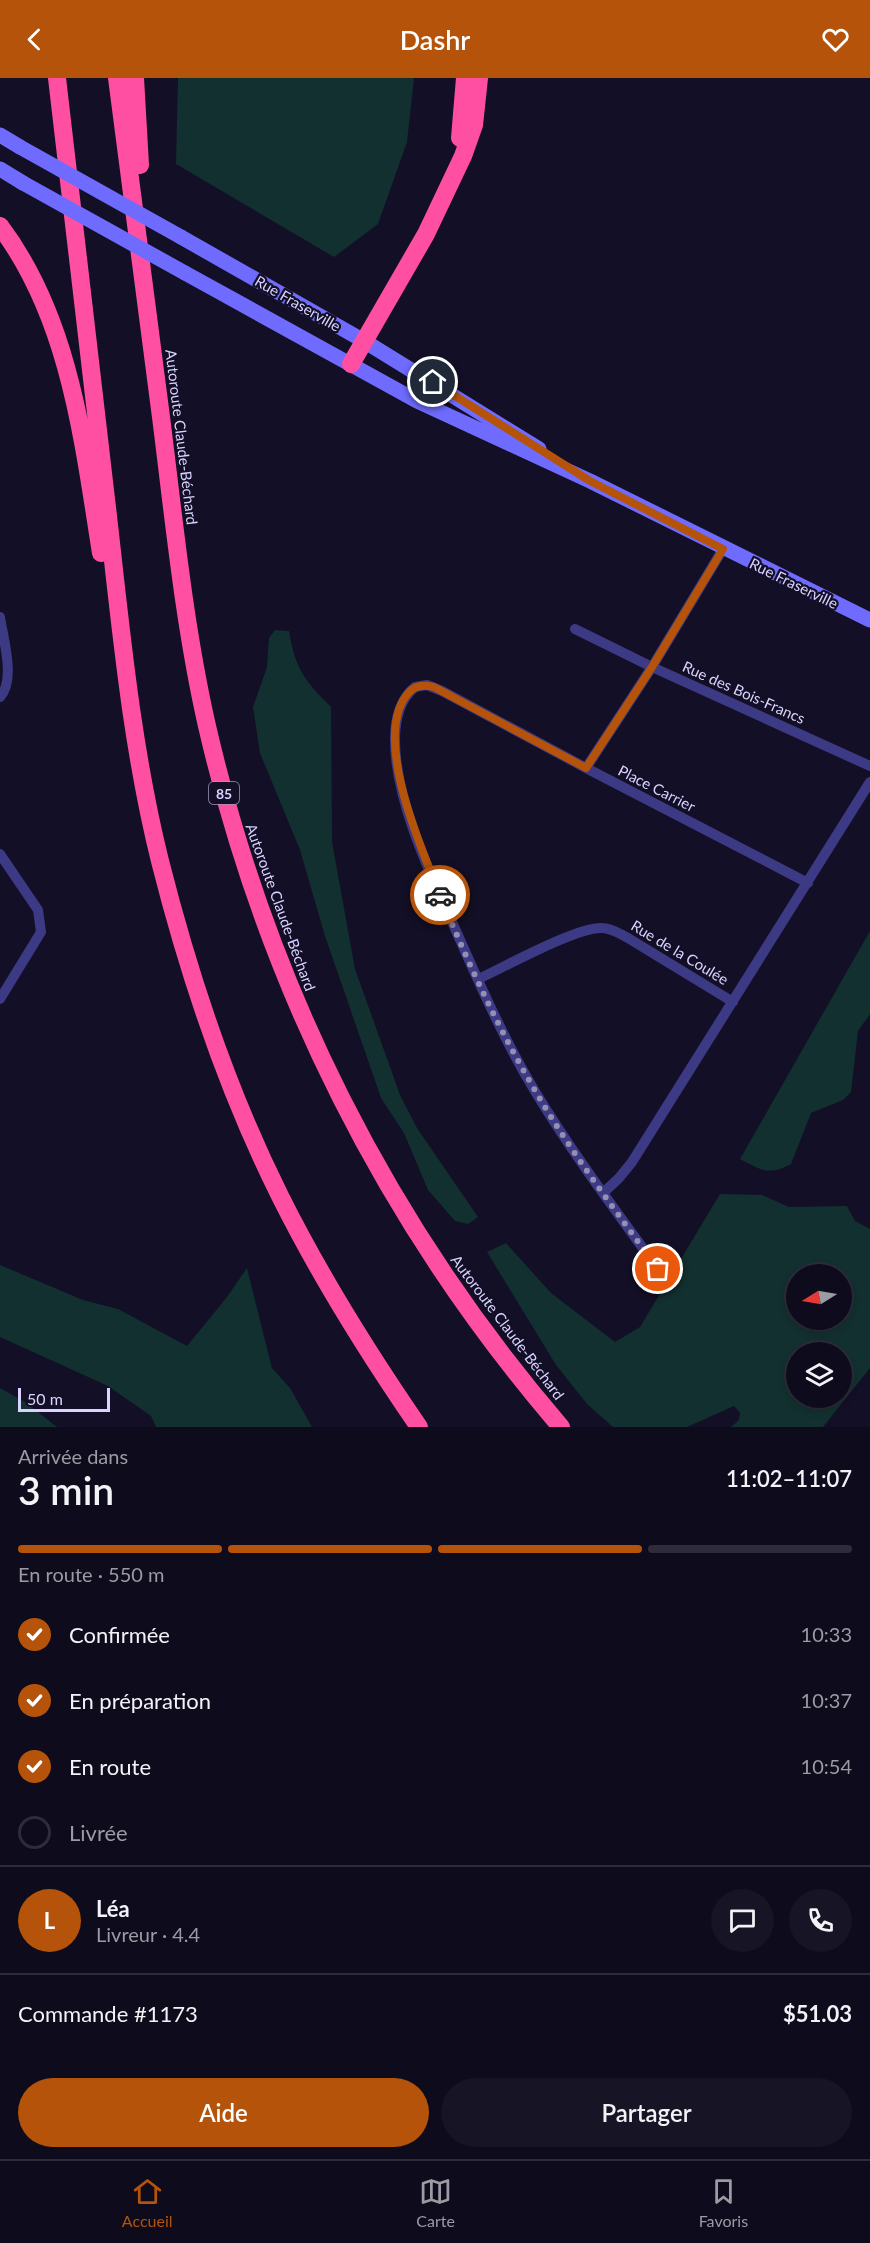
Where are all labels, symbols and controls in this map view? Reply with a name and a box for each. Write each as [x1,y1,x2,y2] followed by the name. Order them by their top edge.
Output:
[18,23,51,56] icon: back
[400,23,470,56] text: Dashr
[819,23,852,56] icon: heart
[252,271,344,335] street label: Rue Fraserville
[162,348,202,526] street label: Autoroute Claude-Béchard
[407,356,458,407] pin
[416,365,449,398] icon: home
[747,554,841,612] street label: Rue Fraserville
[680,657,808,727] street label: Rue des Bois-Francs
[615,761,699,815] street label: Place Carrier
[209,782,239,804] road number: 85
[242,821,320,993] street label: Autoroute Claude-Béchard
[410,865,470,925] courier
[424,879,457,912] icon: car
[628,916,732,988] street label: Rue de la Coulée
[632,1243,683,1294] pin
[448,1251,568,1403] street label: Autoroute Claude-Béchard
[641,1252,674,1285] icon: bag
[786,1264,852,1330] north arrow
[786,1264,852,1408] map controls
[786,1342,852,1408] button: layers
[18,1385,110,1412] scale bar
[27,1389,63,1408] text: 50 m
[18,1444,128,1468] text: Arrivée dans
[726,1465,852,1492] text: 11:02–11:07
[18,1467,114,1513] text: 3 min
[18,1562,164,1586] text: En route · 550 m
[18,1618,51,1651] icon: check
[69,1621,170,1648] text: Confirmée
[801,1622,852,1646] text: 10:33
[18,1684,51,1717] icon: check
[69,1687,211,1714] text: En préparation
[801,1688,852,1712] text: 10:37
[18,1750,51,1783] icon: check
[69,1753,151,1780] text: En route
[801,1754,852,1778] text: 10:54
[69,1819,128,1846] text: Livrée
[711,1889,774,1952] button: chat
[789,1889,852,1952] button: phone
[96,1895,130,1922] text: Léa
[44,1907,55,1934] text: L
[96,1922,200,1946] text: Livreur · 4.4
[18,2000,198,2027] text: Commande #1173
[783,2000,852,2027] text: $51.03
[18,2078,429,2147] button: Aide
[441,2078,852,2147] button: Partager
[122,2175,173,2230] tab: Accueil
[416,2175,455,2230] tab: Carte
[699,2175,748,2230] tab: Favoris

